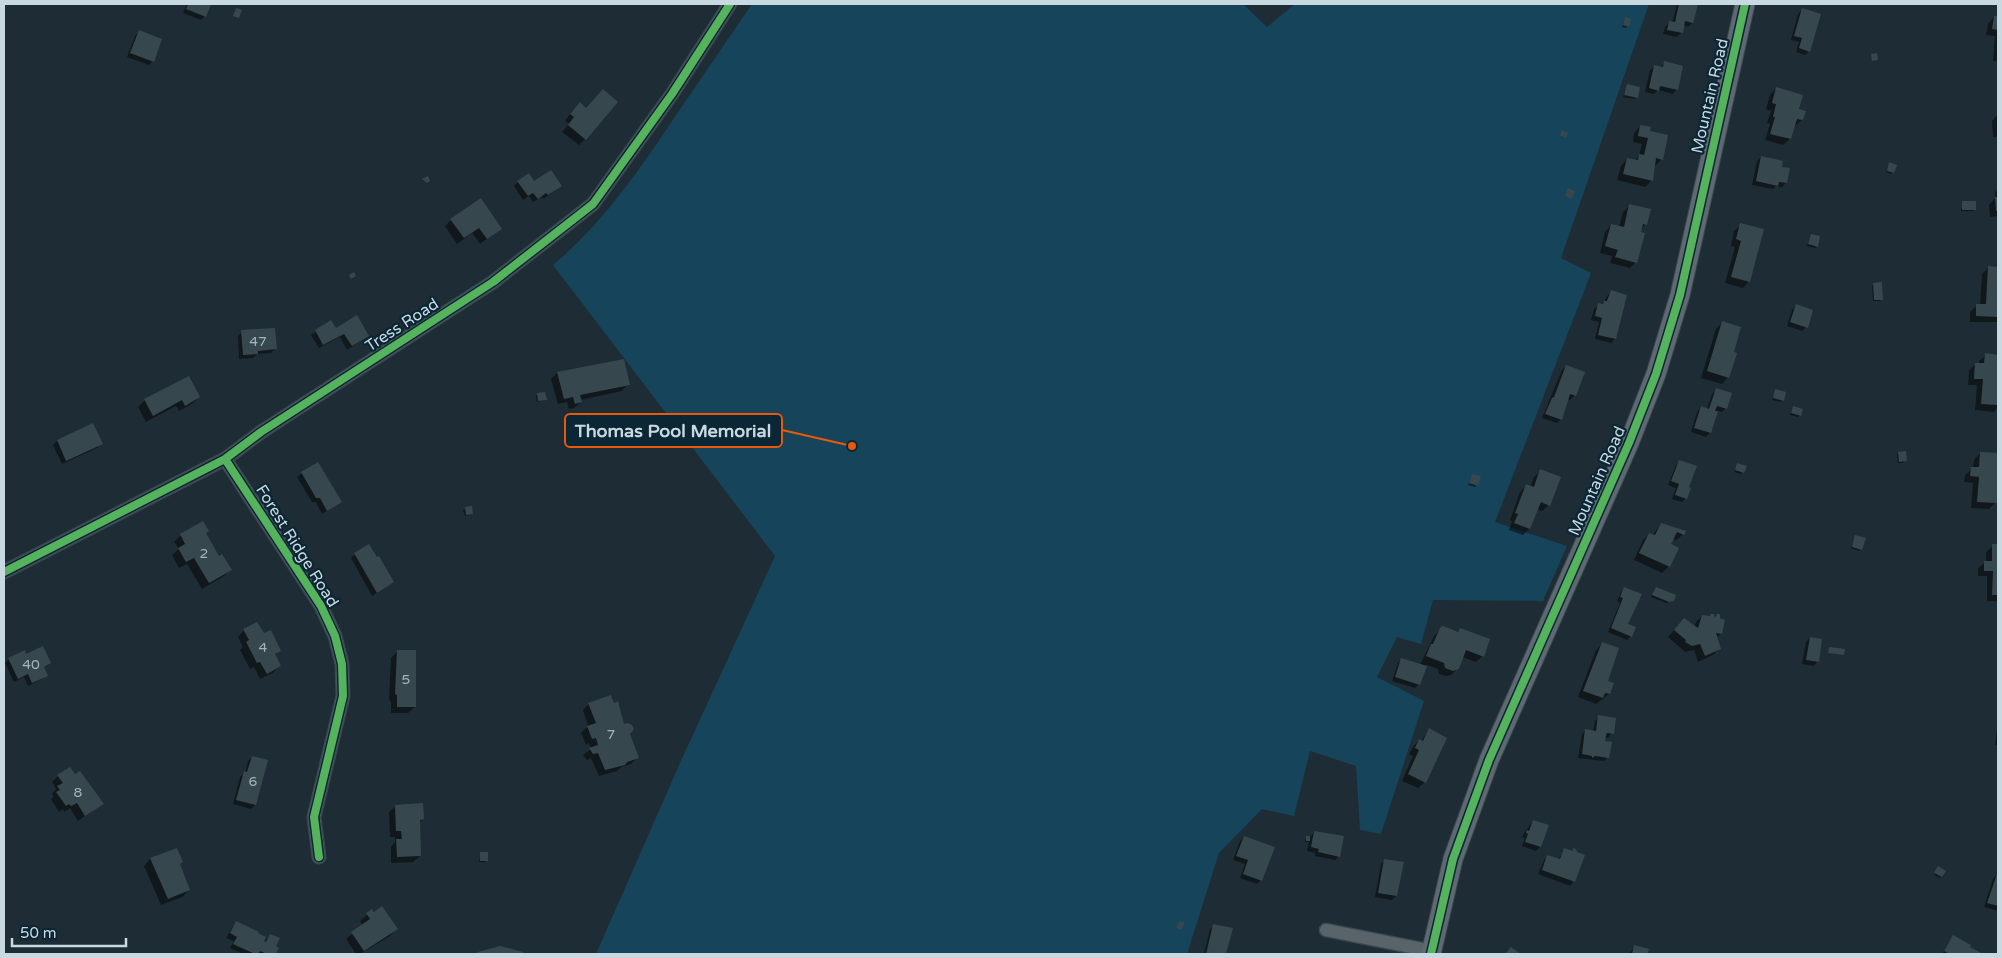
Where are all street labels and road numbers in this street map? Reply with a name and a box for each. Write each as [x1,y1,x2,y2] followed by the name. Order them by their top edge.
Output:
[1687,37,1733,155] street label: Mountain Road
[362,294,442,356] street label: Tress Road
[1564,423,1630,539] street label: Mountain Road
[251,481,343,611] street label: Forest Ridge Road

